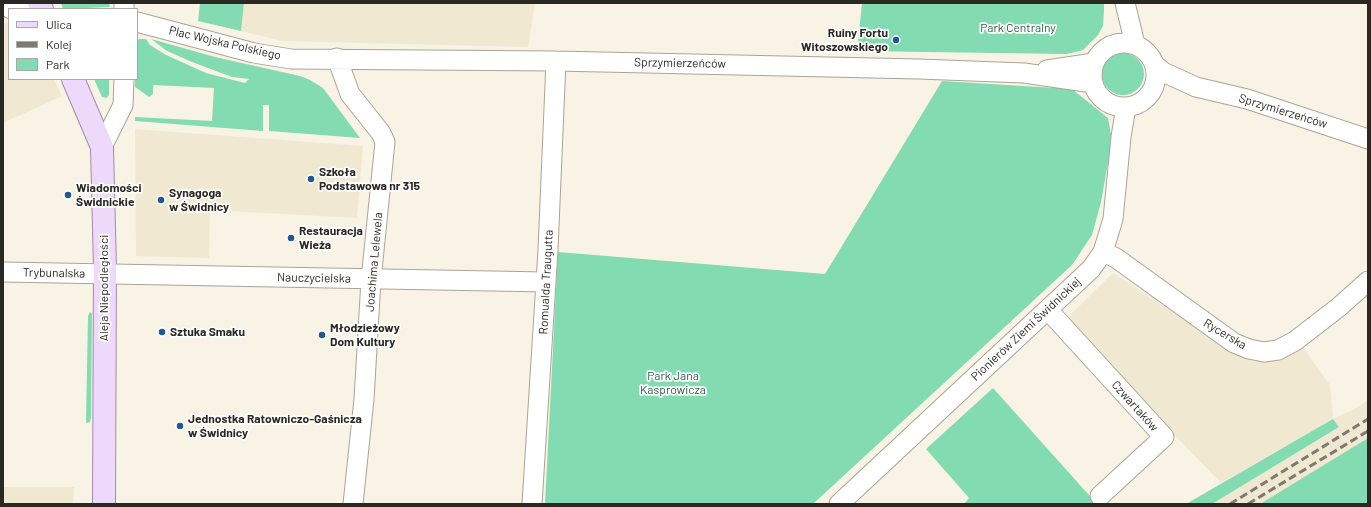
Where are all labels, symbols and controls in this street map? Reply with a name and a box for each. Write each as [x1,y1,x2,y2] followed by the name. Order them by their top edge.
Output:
[8,8,138,80] legend
[46,17,72,31] text: Ulica
[980,21,1056,35] park label: Park Centralny
[168,23,282,63] street label: Plac Wojska Polskiego
[801,26,888,54] place label: Ruiny Fortu Witoszowskiego
[891,35,901,45] marker: Ruiny Fortu Witoszowskiego
[46,37,72,51] text: Kolej
[634,55,726,71] street label: Sprzymierzeńców
[46,57,70,71] text: Park
[1237,91,1329,131] street label: Sprzymierzeńców
[319,165,420,193] place label: Szkoła Podstawowa nr 315
[306,174,316,184] marker: Szkoła Podstawowa nr 315
[76,181,142,209] place label: Wiadomości Świdnickie
[169,186,229,214] place label: Synagoga w Świdnicy
[63,190,73,200] marker: Wiadomości Świdnickie
[156,195,166,205] marker: Synagoga w Świdnicy
[362,212,386,312] street label: Joachima Lelewela
[299,224,363,252] place label: Restauracja Wieża
[536,229,556,335] street label: Romualda Traugutta
[286,233,296,243] marker: Restauracja Wieża
[97,235,111,341] street label: Aleja Niepodległości
[23,265,85,281] street label: Trybunalska
[277,270,351,286] street label: Nauczycielska
[968,274,1084,384] street label: Pionierów Ziemi Świdnickiej
[1201,316,1249,352] street label: Rycerska
[330,321,400,349] place label: Młodzieżowy Dom Kultury
[170,325,245,339] place label: Sztuka Smaku
[157,327,167,337] marker: Sztuka Smaku
[317,330,327,340] marker: Młodzieżowy Dom Kultury
[640,369,706,397] park label: Park Jana Kasprowicza
[1109,378,1161,434] street label: Czwartaków
[188,412,362,440] place label: Jednostka Ratowniczo-Gaśnicza w Świdnicy
[175,421,185,431] marker: Jednostka Ratowniczo-Gaśnicza w Świdnicy

